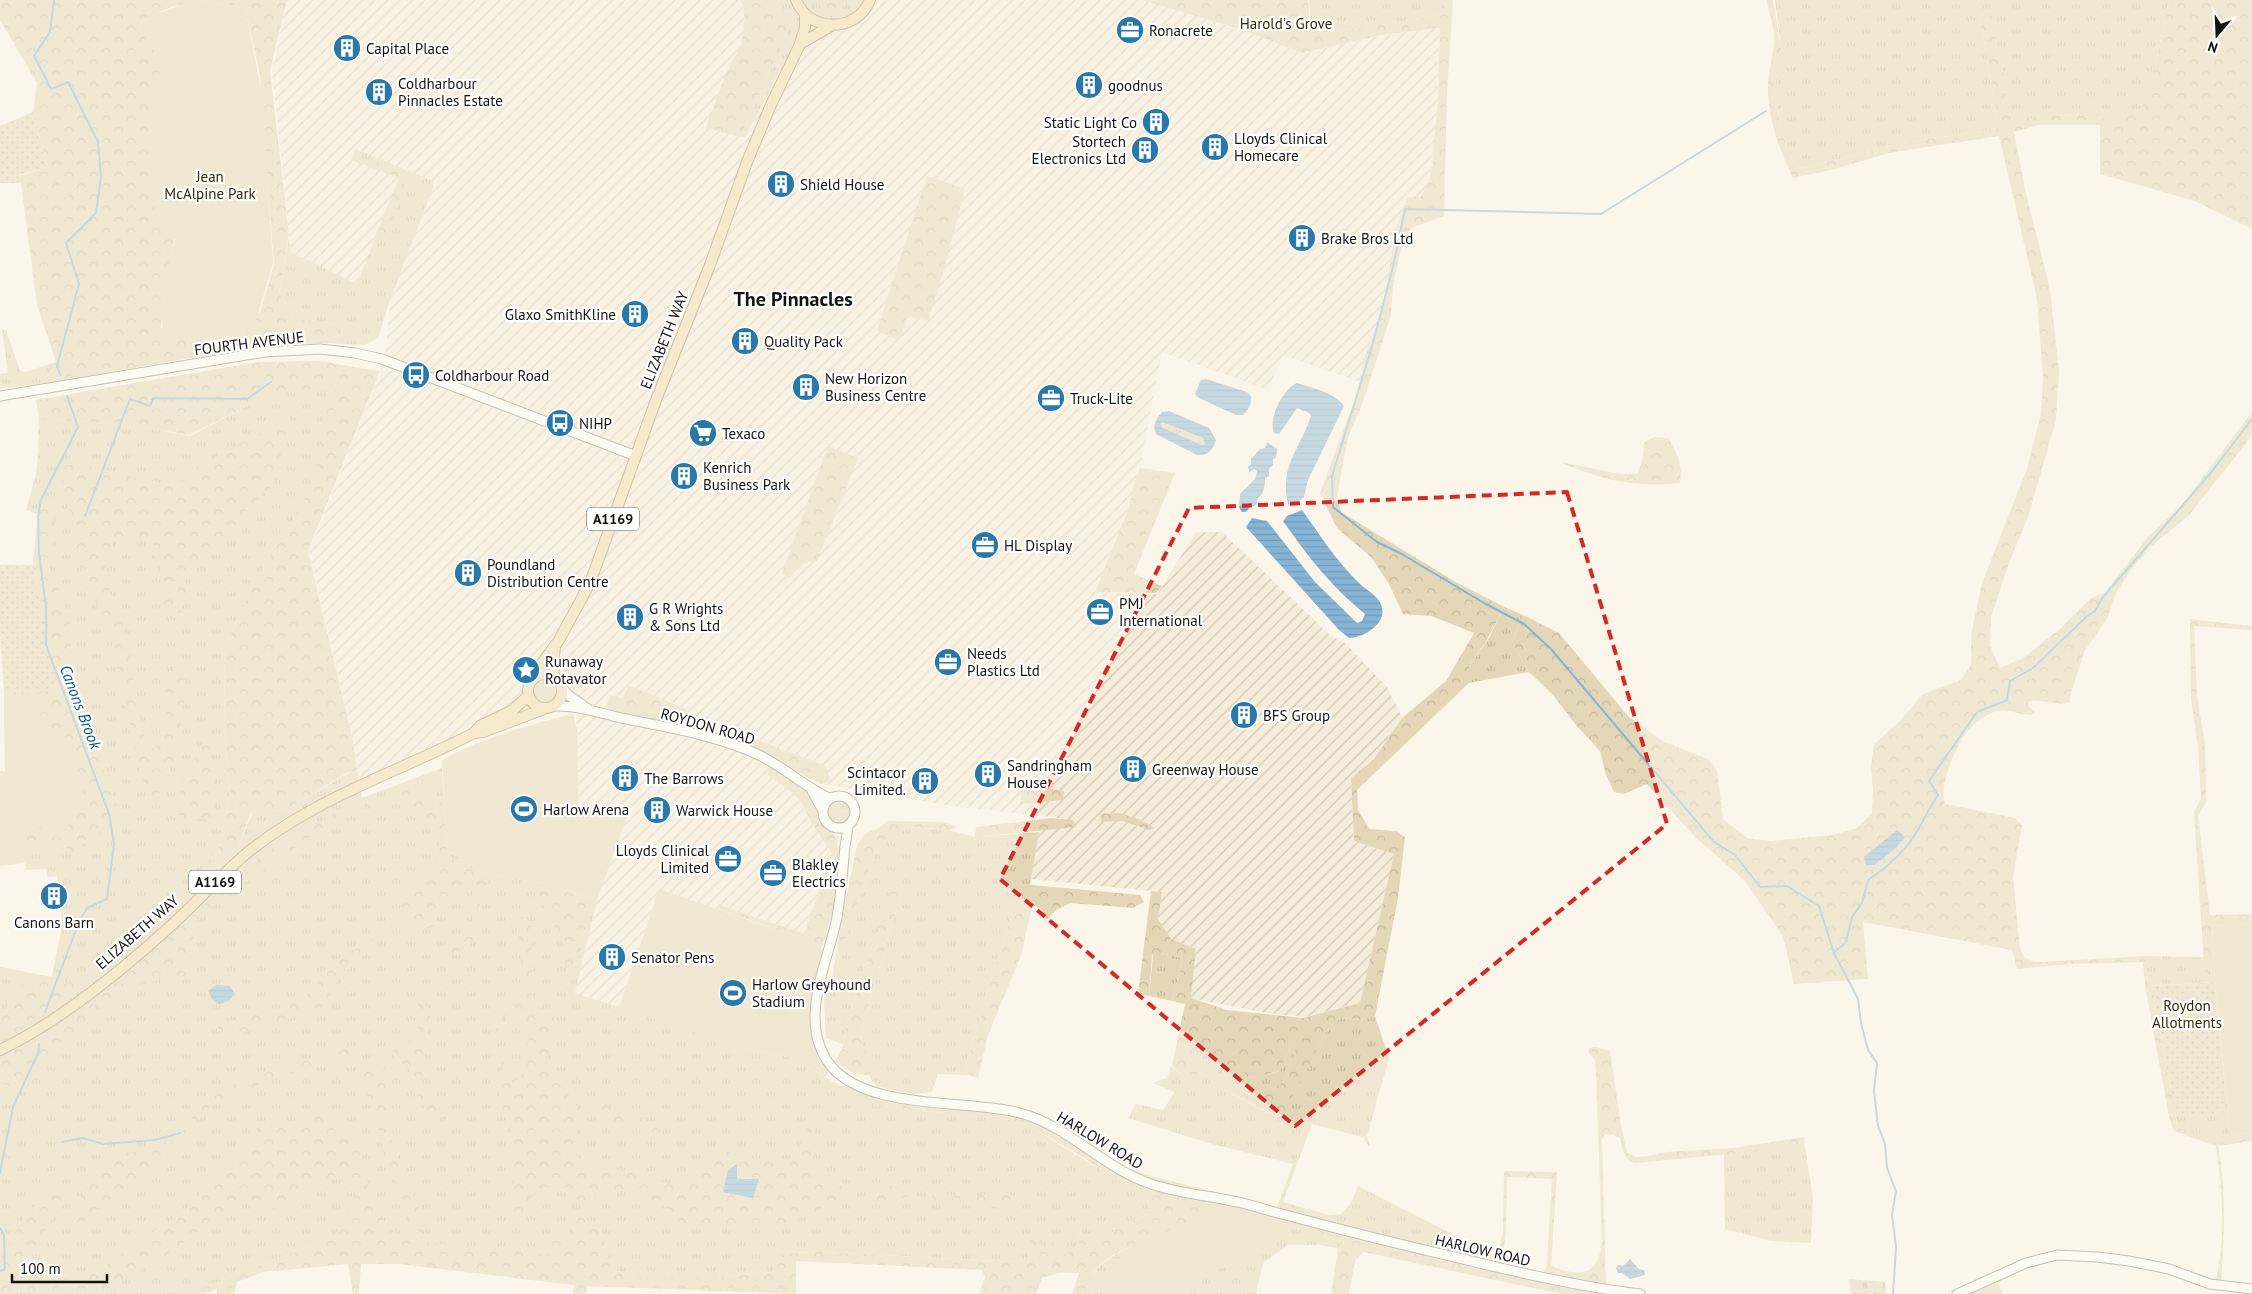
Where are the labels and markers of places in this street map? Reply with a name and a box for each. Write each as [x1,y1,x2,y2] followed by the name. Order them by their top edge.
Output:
[1115,15,1145,45] office icon: Ronacrete
[1149,21,1213,40] place label: Ronacrete
[332,33,362,63] building icon: Capital Place
[366,39,449,58] place label: Capital Place
[1074,70,1104,100] building icon: goodnus
[398,74,503,110] place label: Coldharbour Pinnacles Estate
[1108,76,1163,95] place label: goodnus
[364,77,394,107] building icon: Coldharbour Pinnacles Estate
[1141,107,1171,137] building icon: Static Light Co
[1044,113,1137,132] place label: Static Light Co
[1234,129,1328,165] place label: Lloyds Clinical Homecare
[1032,132,1126,168] place label: Stortech Electronics Ltd
[1200,132,1230,162] building icon: Lloyds Clinical Homecare
[1130,135,1160,165] building icon: Stortech Electronics Ltd
[766,169,796,199] building icon: Shield House
[800,175,884,194] place label: Shield House
[1287,223,1317,253] building icon: Brake Bros Ltd
[1321,229,1413,248] place label: Brake Bros Ltd
[620,299,650,329] building icon: Glaxo SmithKline
[505,305,616,324] place label: Glaxo SmithKline
[730,326,760,356] building icon: Quality Pack
[764,332,844,351] place label: Quality Pack
[401,360,431,390] bus stop icon: Coldharbour Road
[435,366,549,385] place label: Coldharbour Road
[825,369,926,405] place label: New Horizon Business Centre
[791,372,821,402] building icon: New Horizon Business Centre
[1036,383,1066,413] office icon: Truck-Lite
[1070,389,1133,408] place label: Truck-Lite
[545,408,575,438] bus stop icon: NIHP
[579,414,612,433] place label: NIHP
[688,418,718,448] supermarket icon: Texaco
[722,424,765,443] place label: Texaco
[703,458,791,494] place label: Kenrich Business Park
[669,461,699,491] building icon: Kenrich Business Park
[970,530,1000,560] office icon: HL Display
[1004,536,1072,555] place label: HL Display
[487,555,609,591] place label: Poundland Distribution Centre
[453,558,483,588] building icon: Poundland Distribution Centre
[1119,594,1203,630] place label: PMJ International
[1085,597,1115,627] office icon: PMJ International
[649,599,723,635] place label: G R Wrights & Sons Ltd
[615,602,645,632] building icon: G R Wrights & Sons Ltd
[967,644,1040,680] place label: Needs Plastics Ltd
[933,647,963,677] office icon: Needs Plastics Ltd
[545,652,607,688] place label: Runaway Rotavator
[511,655,541,685] place icon: Runaway Rotavator
[1229,700,1259,730] building icon: BFS Group
[1263,706,1330,725] place label: BFS Group
[1118,754,1148,784] building icon: Greenway House
[1007,756,1092,792] place label: Sandringham House
[973,759,1003,789] building icon: Sandringham House
[1152,760,1259,779] place label: Greenway House
[610,763,640,793] building icon: The Barrows
[847,763,906,799] place label: Scintacor Limited.
[910,766,940,796] building icon: Scintacor Limited.
[644,769,724,788] place label: The Barrows
[509,794,539,824] sports icon: Harlow Arena
[642,795,672,825] building icon: Warwick House
[543,800,629,819] place label: Harlow Arena
[676,801,773,820] place label: Warwick House
[616,841,710,877] place label: Lloyds Clinical Limited
[713,844,743,874] office icon: Lloyds Clinical Limited
[792,855,846,891] place label: Blakley Electrics
[758,858,788,888] office icon: Blakley Electrics
[39,881,69,911] building icon: Canons Barn
[14,913,94,932] place label: Canons Barn
[597,942,627,972] building icon: Senator Pens
[631,948,714,967] place label: Senator Pens
[752,975,871,1011] place label: Harlow Greyhound Stadium
[718,978,748,1008] sports icon: Harlow Greyhound Stadium

